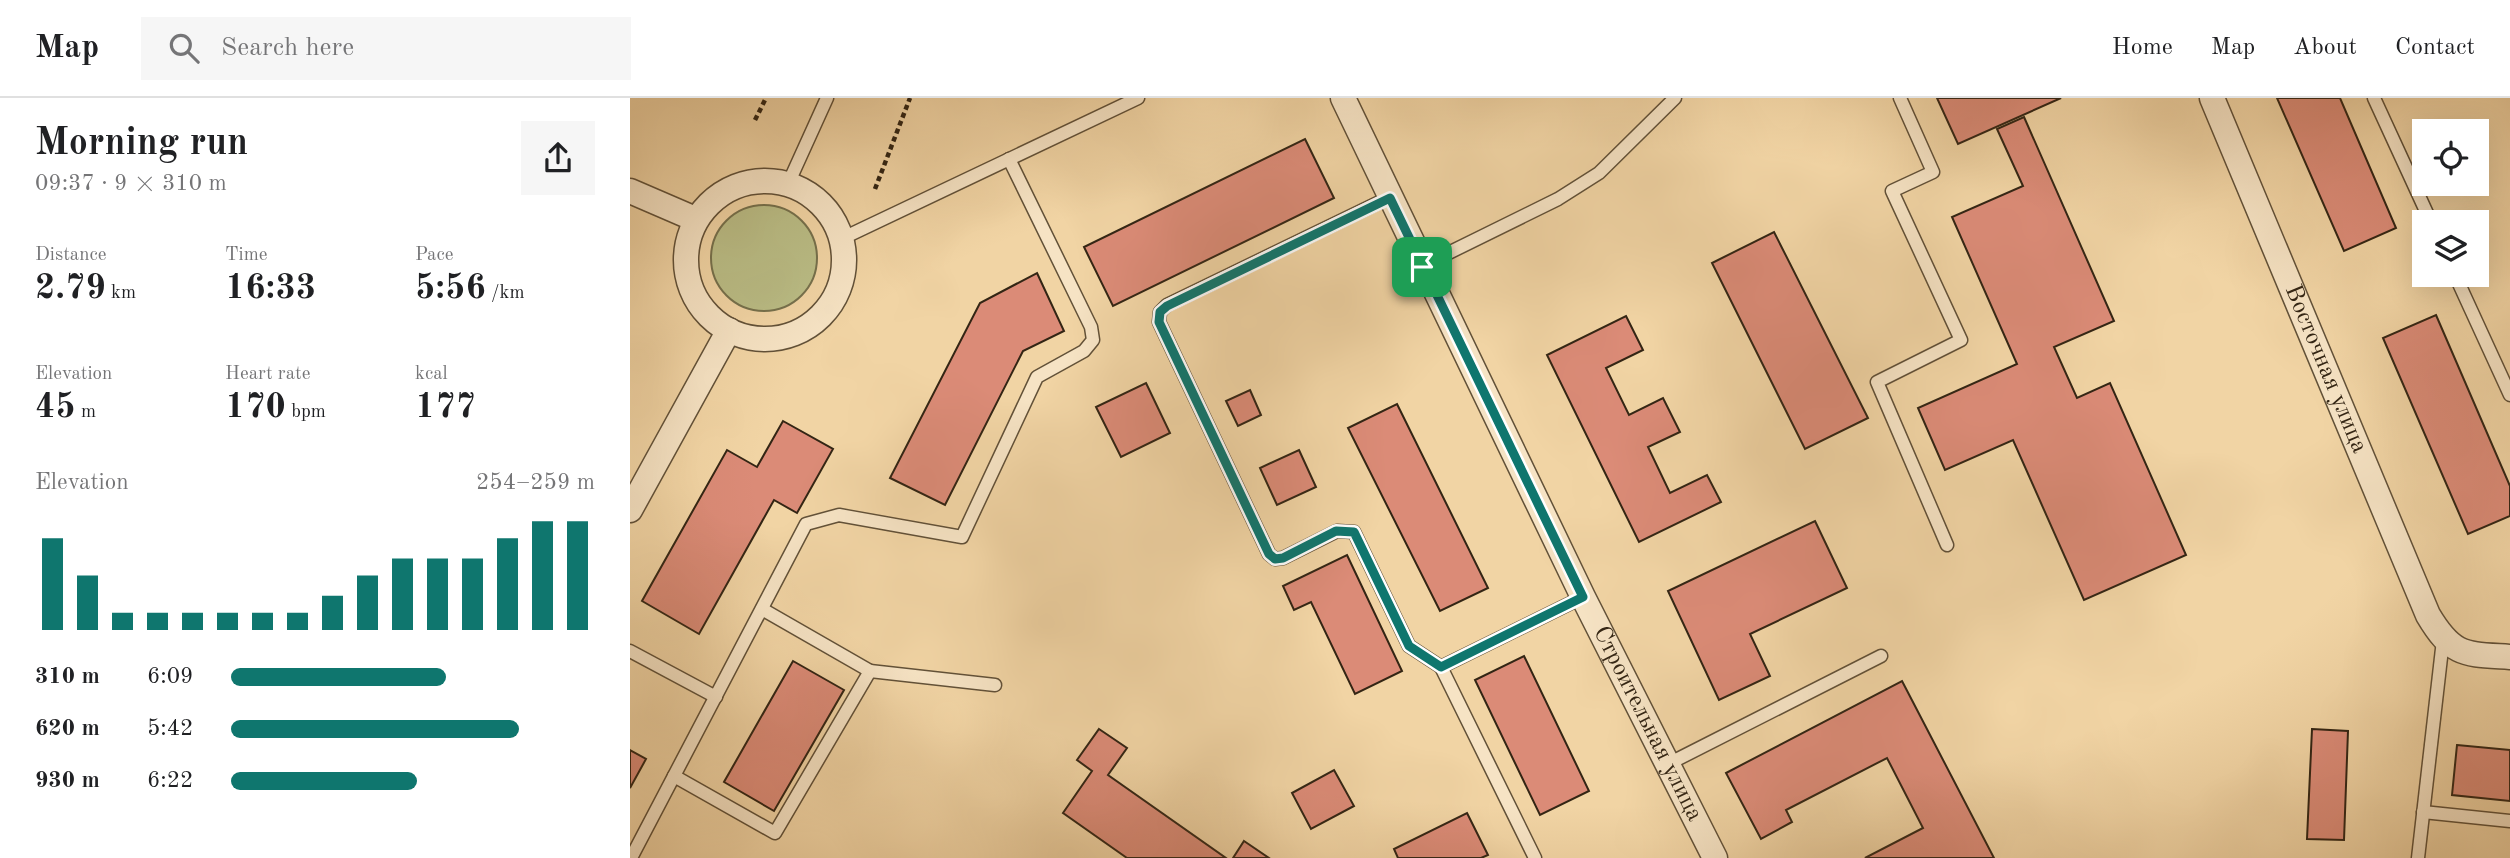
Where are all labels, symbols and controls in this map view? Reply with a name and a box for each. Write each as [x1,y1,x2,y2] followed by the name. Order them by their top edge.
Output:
[141,17,631,80] search box
[165,29,203,67] icon: search
[35,32,99,65] text: Map
[221,35,354,61] text: Search here
[2112,36,2173,60] text: Home
[2211,36,2255,60] text: Map
[2293,36,2357,60] text: About
[2395,36,2475,60] text: Contact
[2412,119,2489,287] map controls
[2412,119,2489,196] button: locate
[521,121,595,195] button: share
[35,125,248,163] text: Morning run
[35,172,227,195] text: 09:37 · 9 × 310 m
[2412,210,2489,287] button: layers
[1392,237,1452,297] pin
[35,246,107,265] text: Distance
[225,246,268,265] text: Time
[415,246,454,265] text: Pace
[1403,248,1441,286] icon: arrive
[35,271,106,306] text: 2.79
[225,271,316,306] text: 16:33
[415,271,486,306] text: 5:56
[2280,282,2371,457] street label: Восточная улица
[106,284,136,303] text: km
[486,284,525,303] text: /km
[35,365,112,384] text: Elevation
[225,365,310,384] text: Heart rate
[415,365,448,384] text: kcal
[35,390,76,425] text: 45
[225,390,286,425] text: 170
[415,390,476,425] text: 177
[76,403,96,422] text: m
[286,403,326,422] text: bpm
[35,471,129,494] text: Elevation
[476,471,595,494] text: 254–259 m
[1588,623,1706,825] street label: Строительная улица
[35,665,100,688] text: 310 m
[147,665,193,688] text: 6:09
[35,717,100,740] text: 620 m
[147,717,193,740] text: 5:42
[35,769,100,792] text: 930 m
[147,769,193,792] text: 6:22

